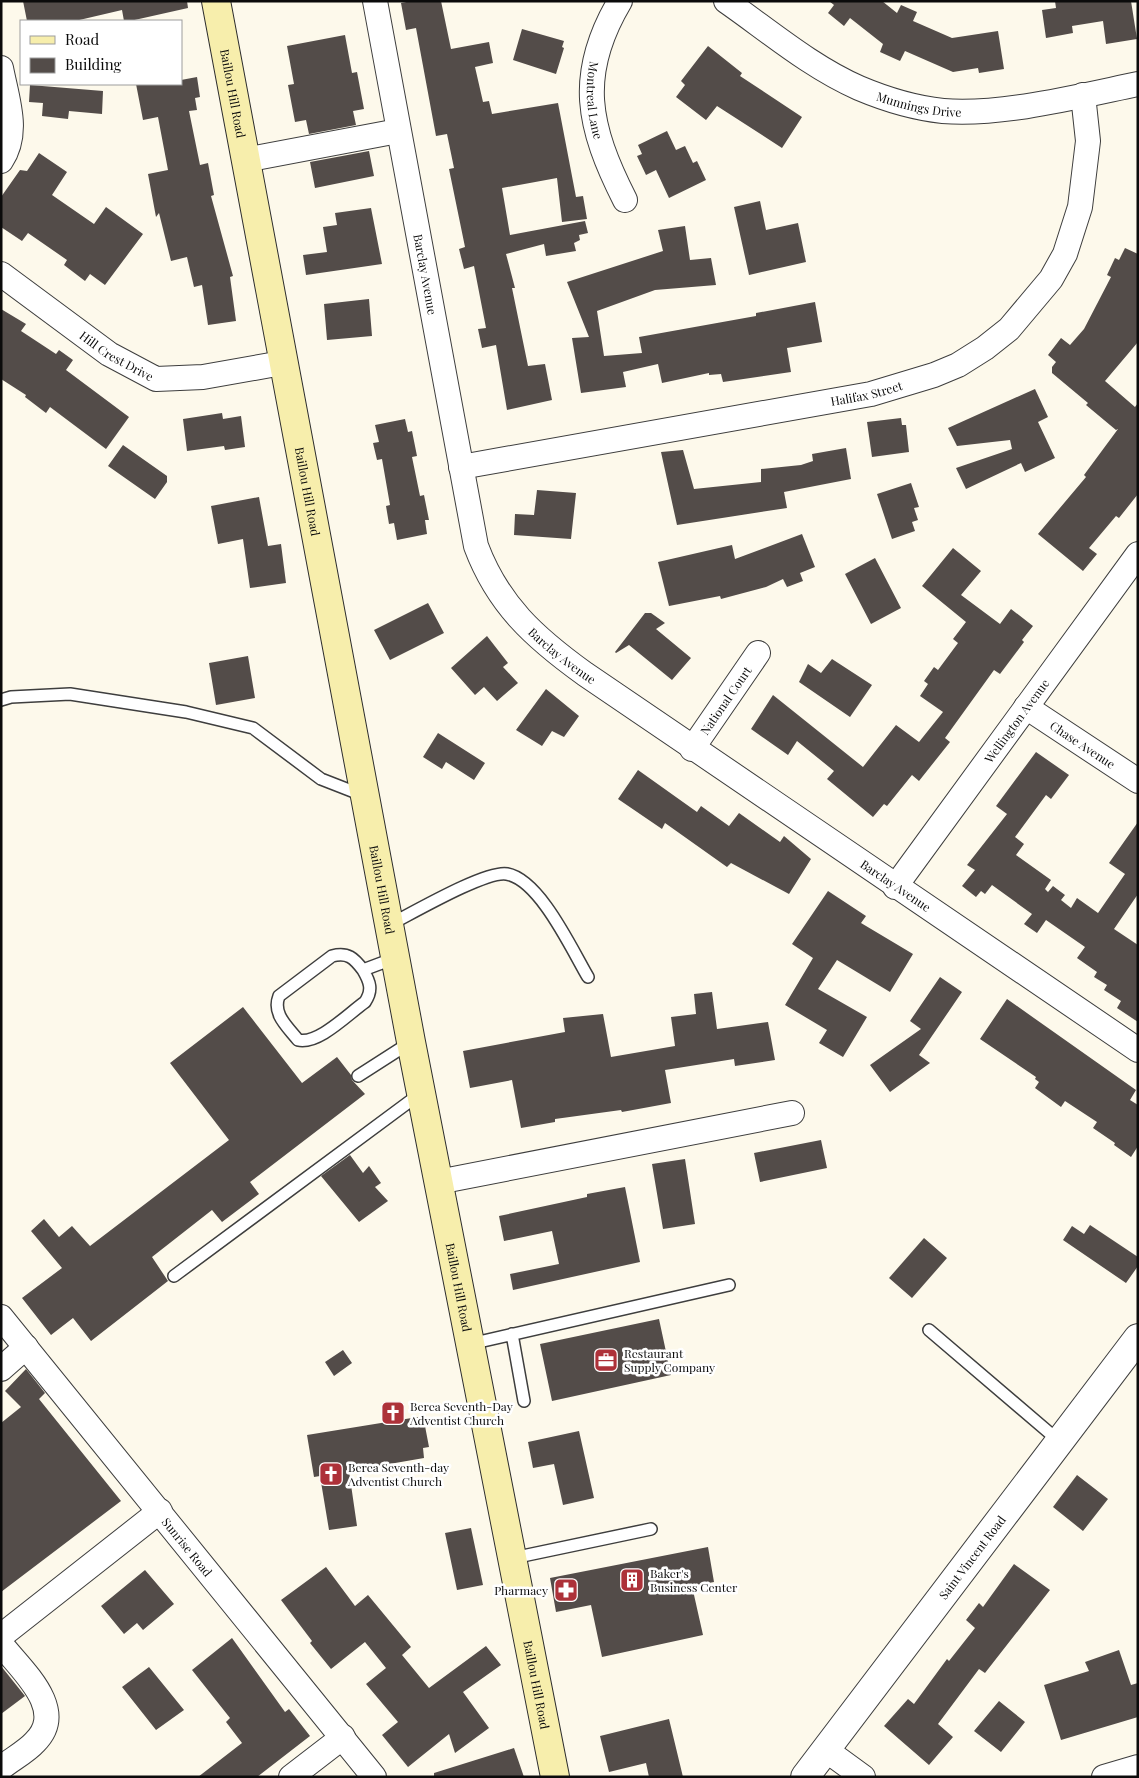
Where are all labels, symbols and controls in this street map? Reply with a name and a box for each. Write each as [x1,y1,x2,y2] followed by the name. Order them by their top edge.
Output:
[20,20,182,85] legend
[65,29,99,49] text: Road
[217,48,249,139] street label: Baillou Hill Road
[65,54,122,74] text: Building
[584,60,607,141] street label: Montreal Lane
[875,88,961,120] street label: Munnings Drive
[410,233,441,316] street label: Barclay Avenue
[77,327,156,384] street label: Hill Crest Drive
[829,377,905,409] street label: Halifax Street
[292,446,324,537] street label: Baillou Hill Road
[525,624,599,687] street label: Barclay Avenue
[696,662,755,738] street label: National Court
[980,675,1052,767] street label: Wellington Avenue
[1047,717,1118,772] street label: Chase Avenue
[366,844,399,935] street label: Baillou Hill Road
[857,856,934,915] street label: Barclay Avenue
[443,1241,476,1333] street label: Baillou Hill Road
[624,1345,715,1375] place label: Restaurant Supply Company
[593,1347,619,1373] office icon: Restaurant Supply Company
[409,1398,513,1428] place label: Berea Seventh-Day Adventist Church
[380,1400,406,1426] church icon: Berea Seventh-Day Adventist Church
[347,1459,449,1489] place label: Berea Seventh-day Adventist Church
[318,1461,344,1487] church icon: Berea Seventh-day Adventist Church
[935,1512,1009,1602] street label: Saint Vincent Road
[159,1514,216,1580] street label: Sunrise Road
[650,1565,738,1595] place label: Baker's Business Center
[619,1567,645,1593] building icon: Baker's Business Center
[553,1577,579,1603] pharmacy icon: Pharmacy
[494,1582,548,1598] place label: Pharmacy
[520,1639,553,1730] street label: Baillou Hill Road

